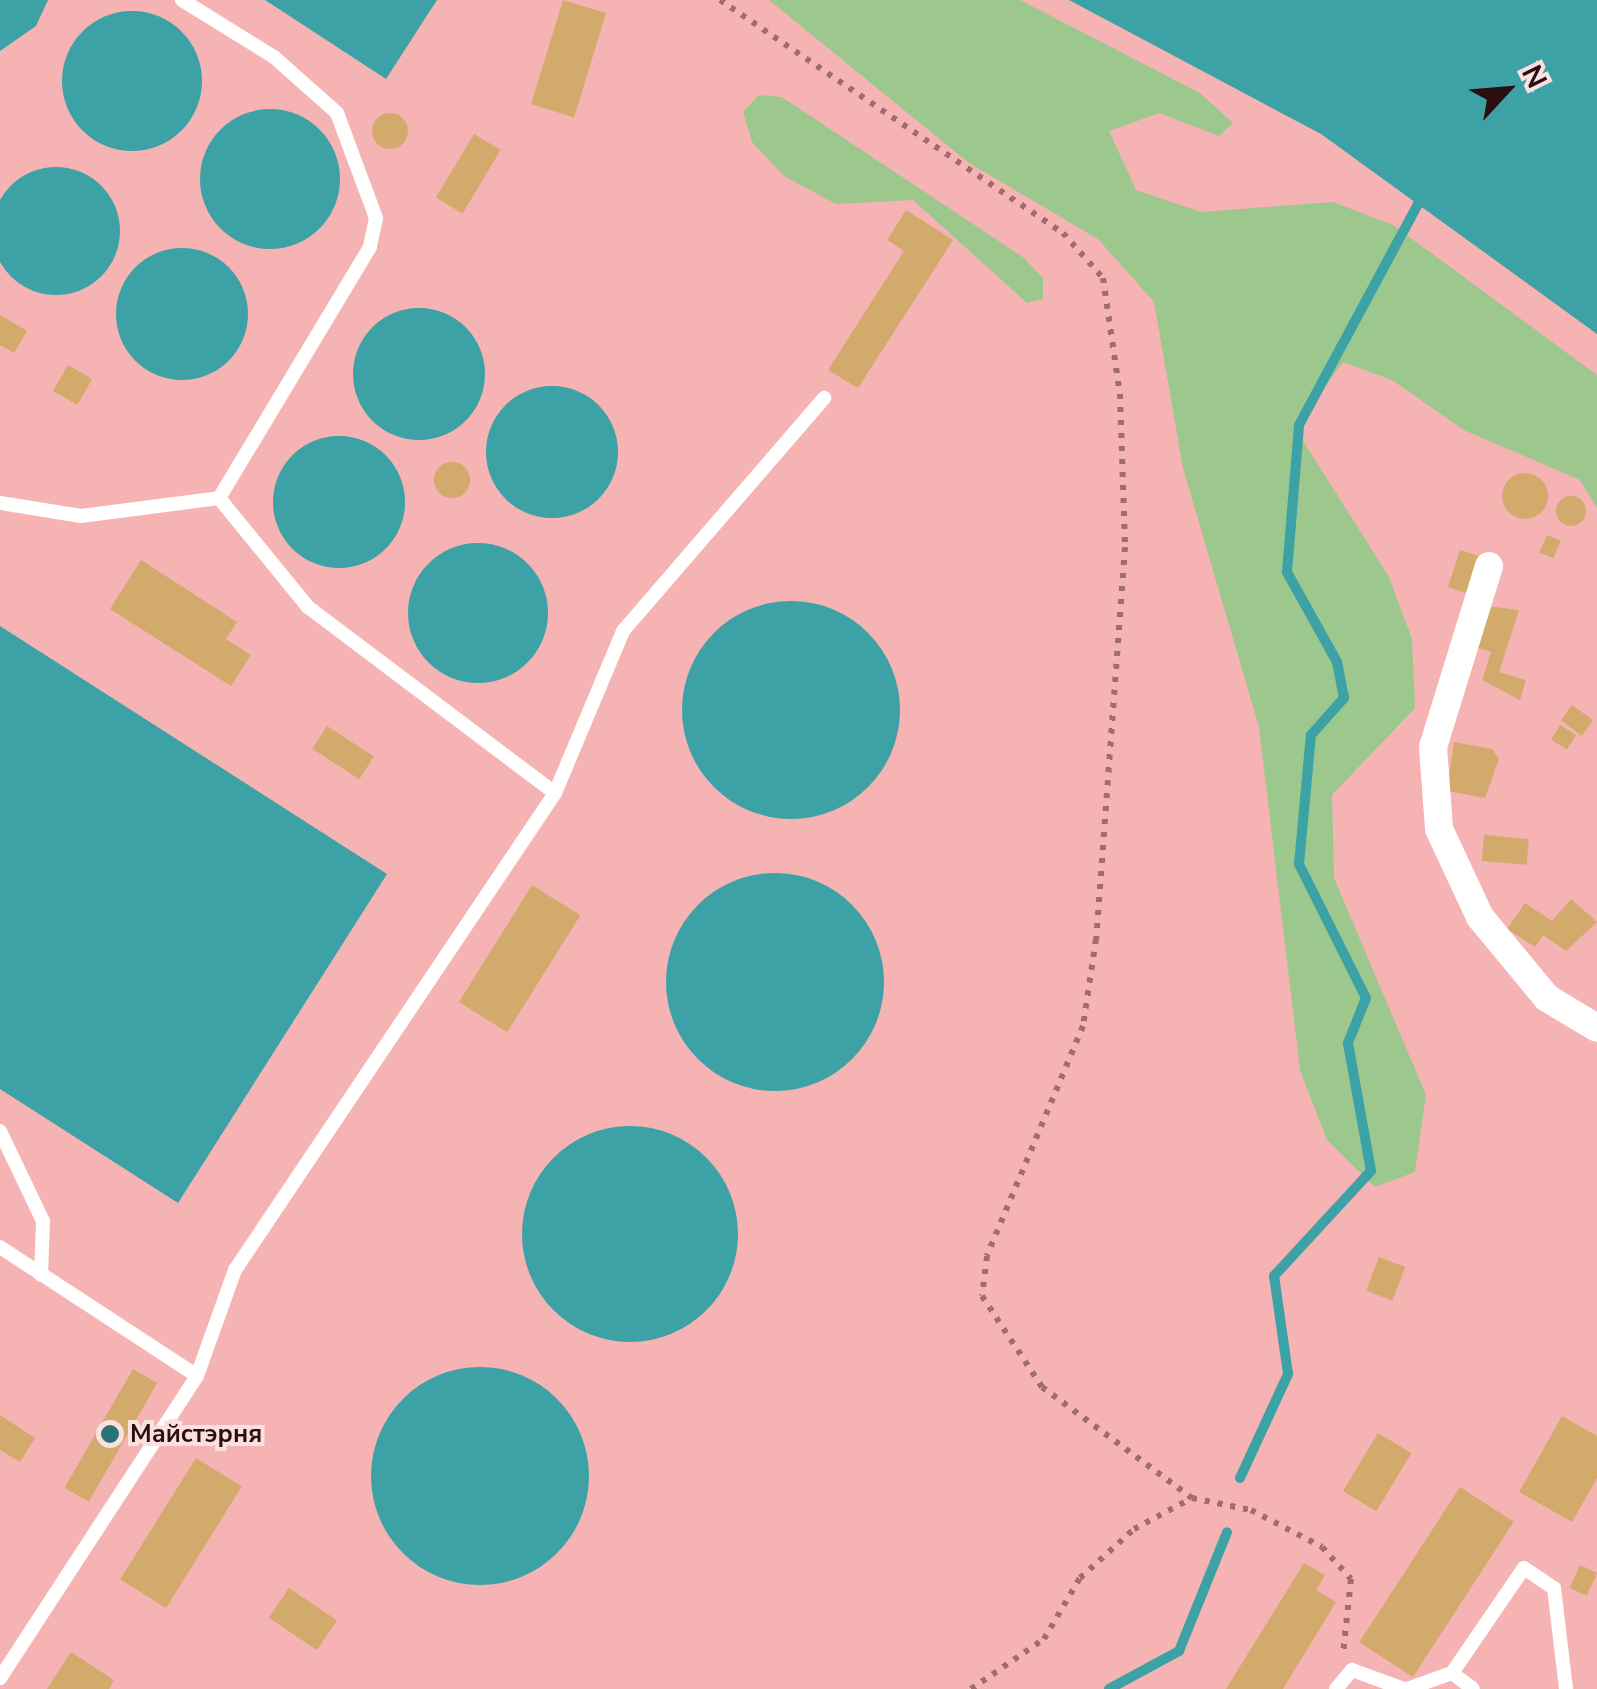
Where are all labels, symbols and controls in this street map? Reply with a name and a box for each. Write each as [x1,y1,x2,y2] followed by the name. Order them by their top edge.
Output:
[1457,40,1557,140] north arrow
[1512,59,1556,95] text: N
[130,1419,262,1449] place label: Майстэрня
[99,1423,121,1445] marker: Майстэрня

